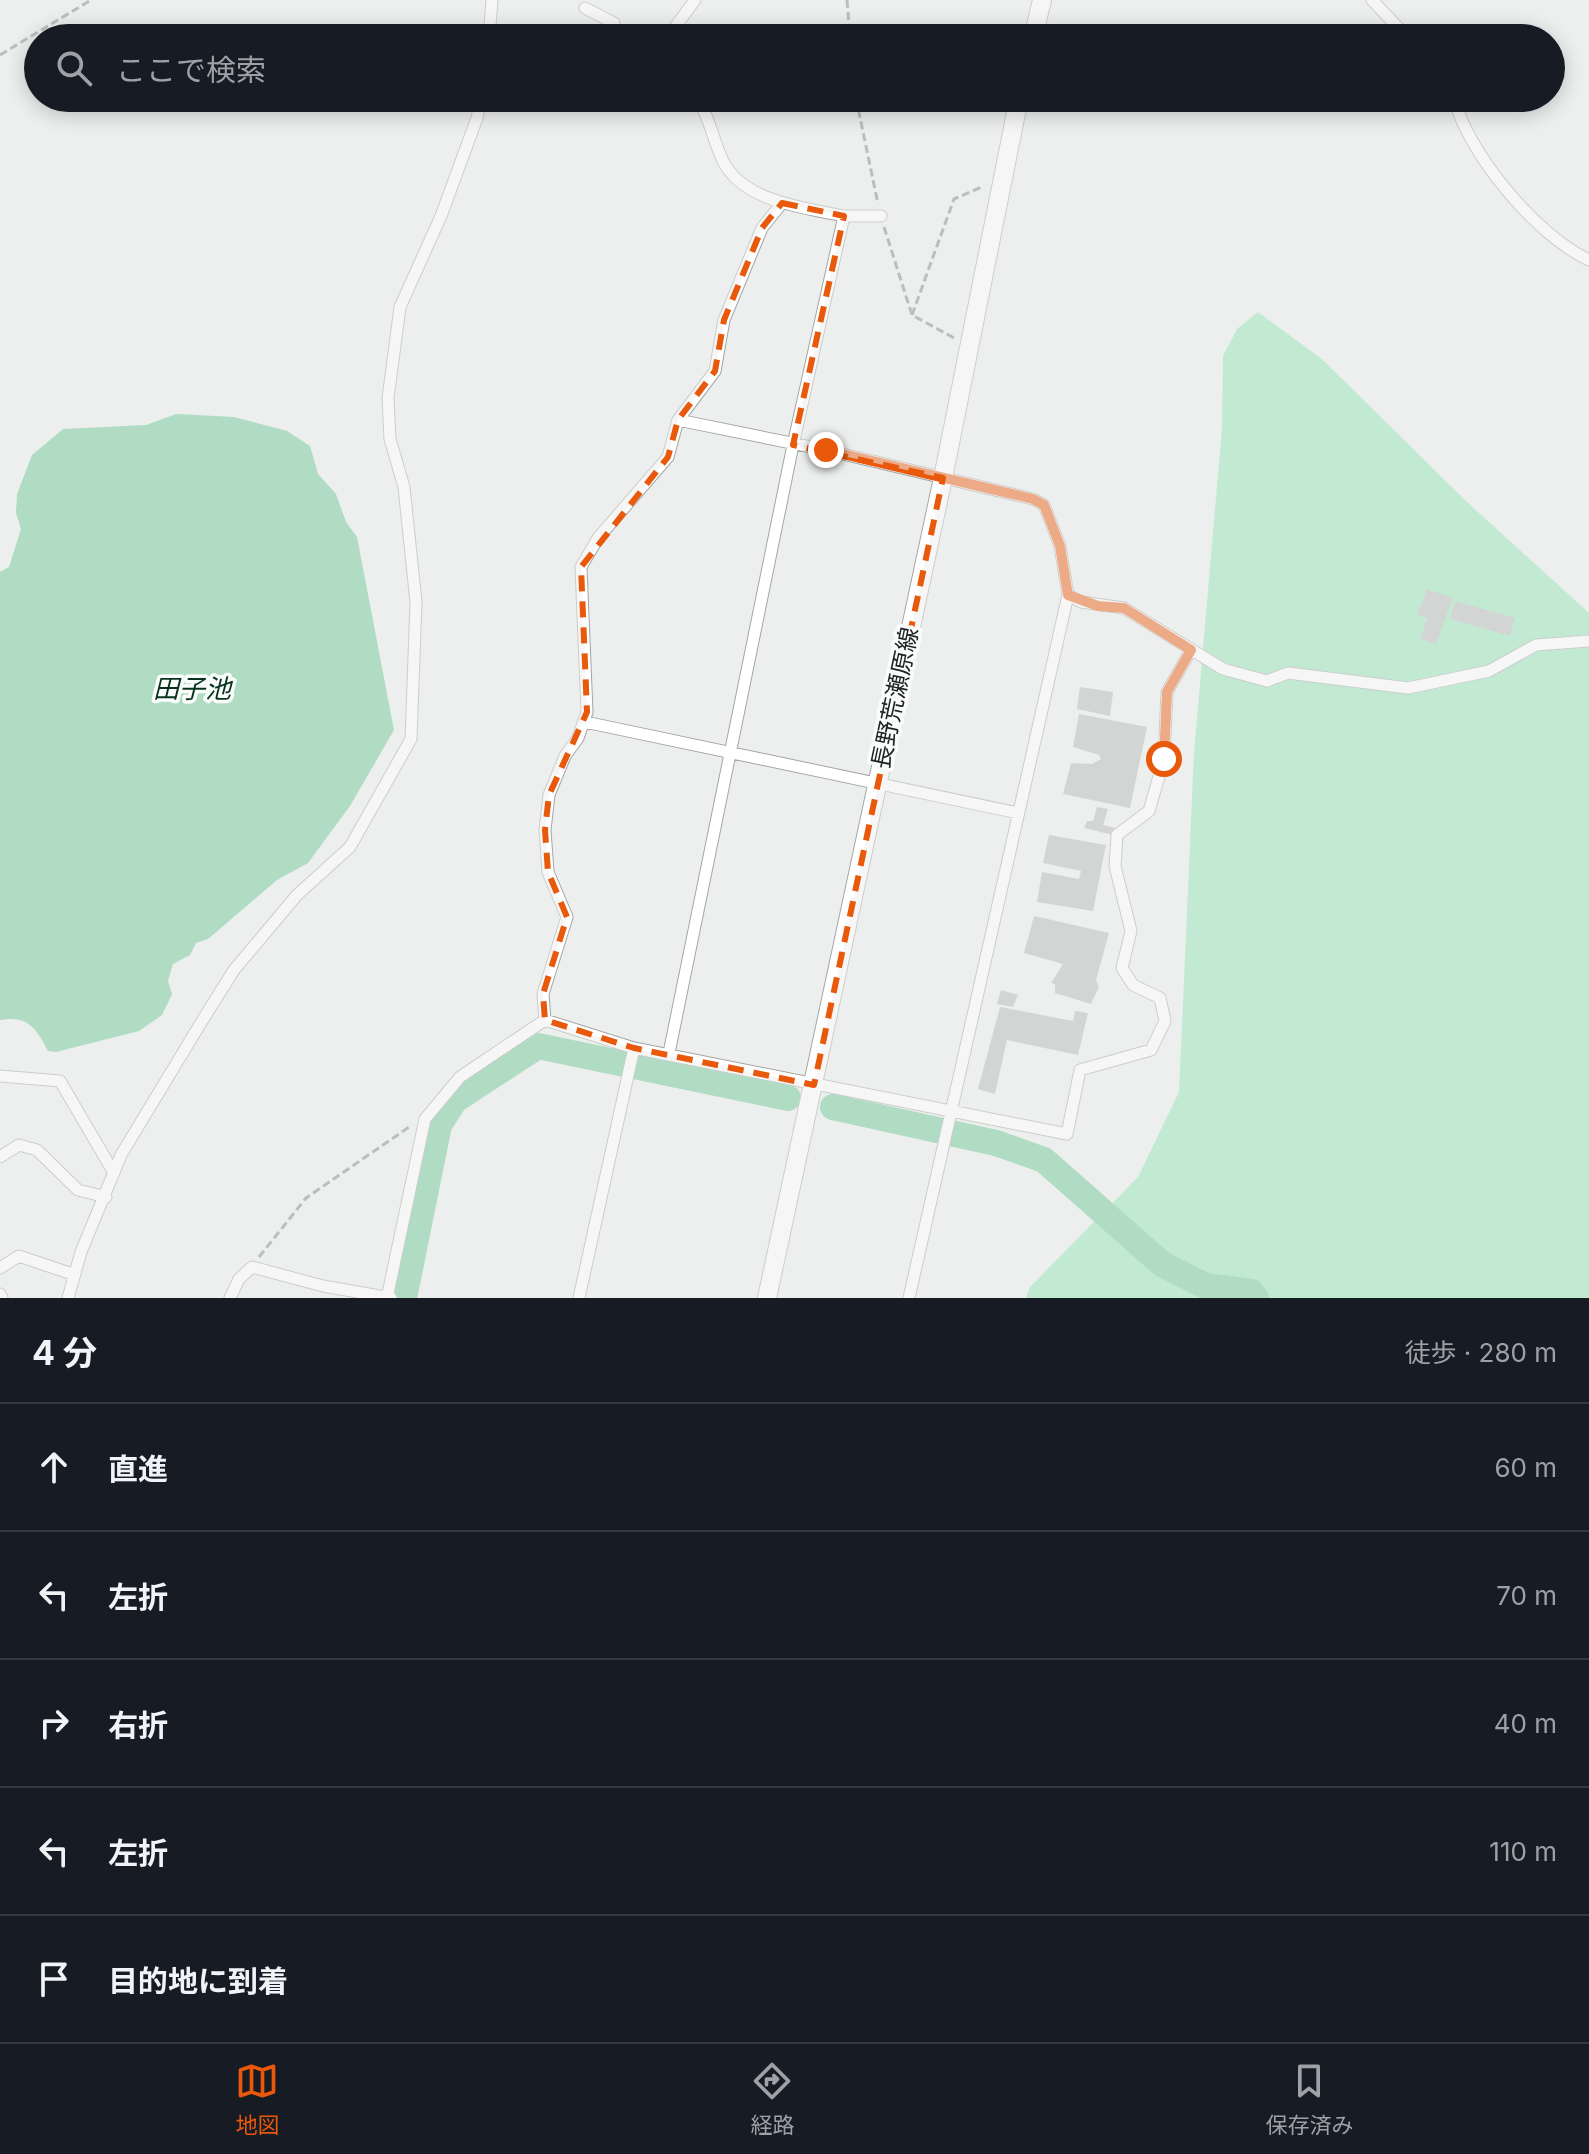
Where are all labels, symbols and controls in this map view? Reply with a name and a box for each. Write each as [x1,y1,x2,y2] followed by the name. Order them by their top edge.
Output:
[24,24,1565,112] search box
[52,46,96,90] icon: search
[116,52,266,88] text: ここで検索
[808,432,844,468] route end
[866,625,924,771] street label: 長野荒瀬原線
[153,673,234,704] water label: 田子池
[1146,741,1182,777] route start
[32,1332,97,1373] text: 4 分
[1404,1337,1557,1368] text: 徒歩 · 280 m
[32,1445,76,1489] icon: ahead
[108,1451,168,1487] text: 直進
[1494,1452,1557,1483] text: 60 m
[32,1573,76,1617] icon: left
[108,1579,168,1615] text: 左折
[1496,1580,1557,1611] text: 70 m
[32,1701,76,1745] icon: right
[108,1707,168,1743] text: 右折
[1494,1708,1557,1739] text: 40 m
[32,1829,76,1873] icon: left
[108,1835,168,1871] text: 左折
[1489,1836,1557,1867] text: 110 m
[32,1957,76,2001] icon: arrive
[108,1963,288,1999] text: 目的地に到着
[235,2059,280,2139] tab: 地図
[750,2059,795,2139] tab: 経路
[1265,2059,1354,2139] tab: 保存済み

